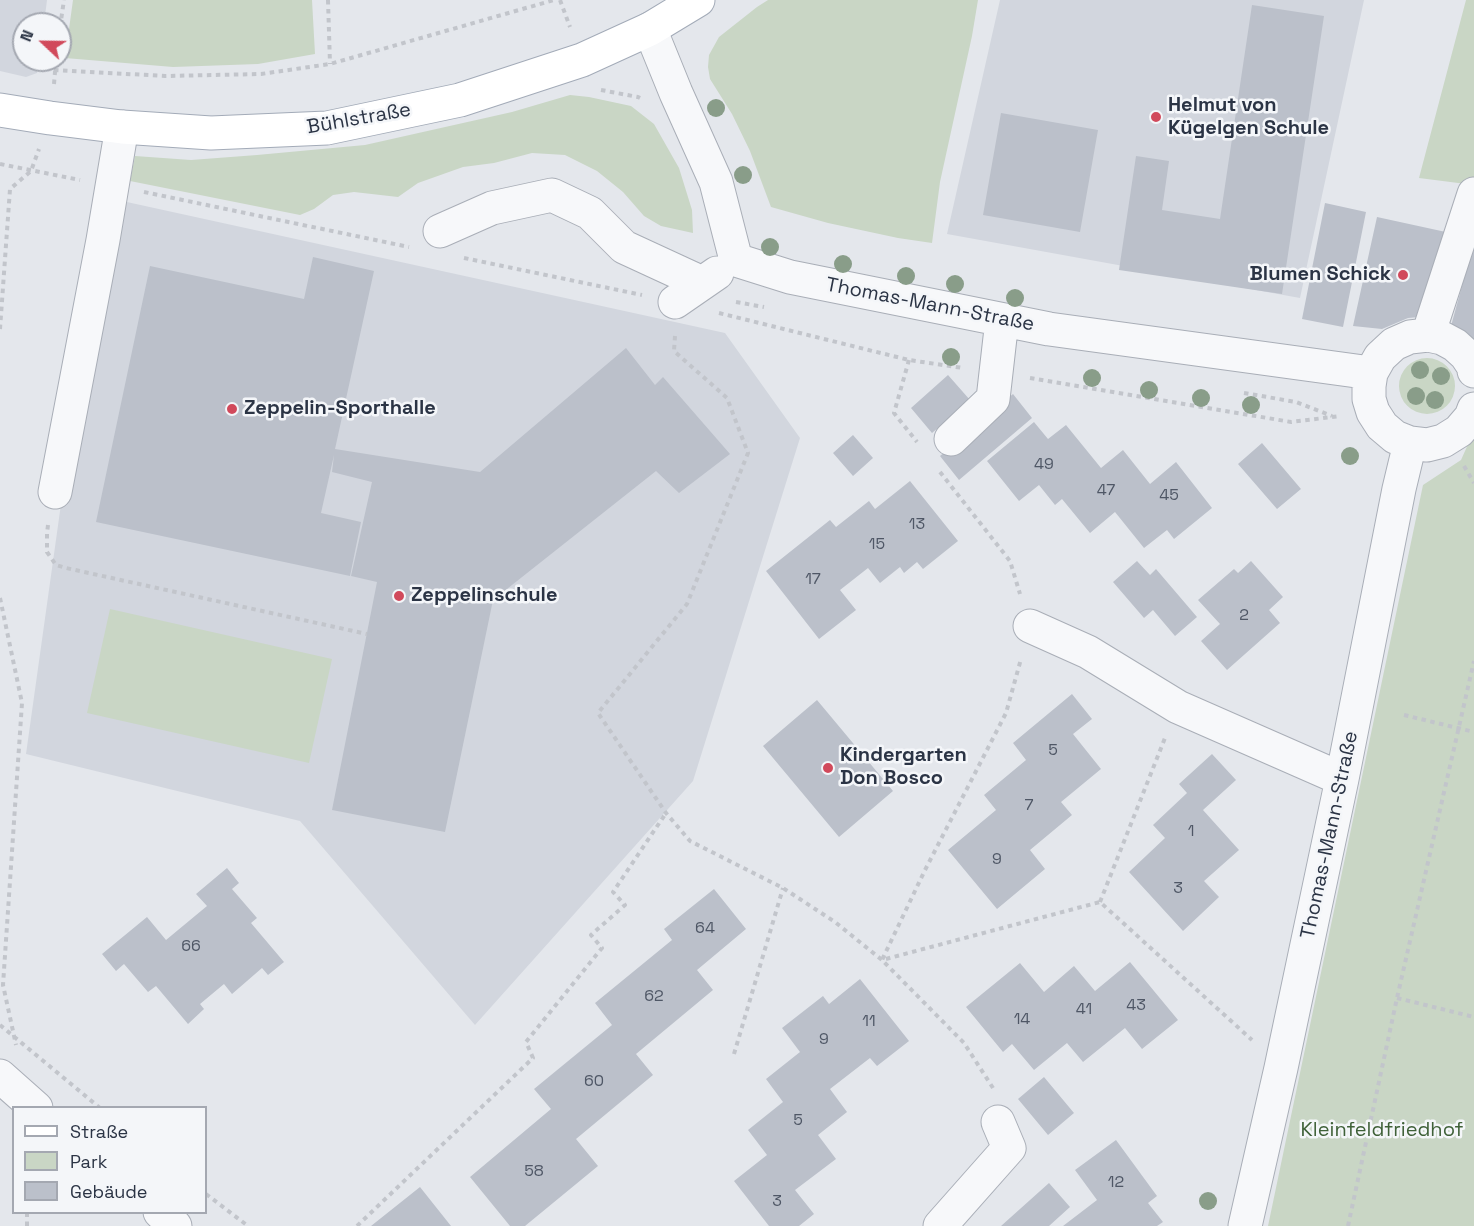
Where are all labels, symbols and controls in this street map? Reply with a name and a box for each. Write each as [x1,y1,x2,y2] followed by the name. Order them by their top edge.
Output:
[12,12,72,72] north arrow
[15,27,38,45] text: N
[1168,94,1329,141] place label: Helmut von Kügelgen Schule
[305,98,413,140] street label: Bühlstraße
[1149,110,1163,124] marker: Helmut von Kügelgen Schule
[1250,263,1391,287] place label: Blumen Schick
[1396,268,1410,282] marker: Blumen Schick
[824,273,1036,337] street label: Thomas-Mann-Straße
[244,397,436,421] place label: Zeppelin-Sporthalle
[225,402,239,416] marker: Zeppelin-Sporthalle
[1034,455,1054,475] house number: 49
[1097,481,1115,501] house number: 47
[1159,486,1179,506] house number: 45
[909,515,925,535] house number: 13
[869,535,885,555] house number: 15
[805,570,821,590] house number: 17
[411,584,557,608] place label: Zeppelinschule
[392,589,406,603] marker: Zeppelinschule
[1239,606,1249,626] house number: 2
[1296,729,1364,941] street label: Thomas-Mann-Straße
[1048,741,1058,761] house number: 5
[840,744,967,791] place label: Kindergarten Don Bosco
[821,761,835,775] marker: Kindergarten Don Bosco
[1024,796,1034,816] house number: 7
[1188,822,1194,842] house number: 1
[992,850,1002,870] house number: 9
[1173,879,1183,899] house number: 3
[695,919,715,939] house number: 64
[181,937,201,957] house number: 66
[644,987,664,1007] house number: 62
[1126,996,1146,1016] house number: 43
[1076,1000,1092,1020] house number: 41
[1014,1010,1030,1030] house number: 14
[862,1012,876,1032] house number: 11
[819,1030,829,1050] house number: 9
[584,1072,604,1092] house number: 60
[12,1106,207,1214] legend
[793,1111,803,1131] house number: 5
[1301,1119,1463,1143] park label: Kleinfeldfriedhof
[70,1120,128,1143] text: Straße
[70,1150,107,1173] text: Park
[524,1162,544,1182] house number: 58
[1108,1173,1124,1193] house number: 12
[70,1180,148,1203] text: Gebäude
[772,1192,782,1212] house number: 3

